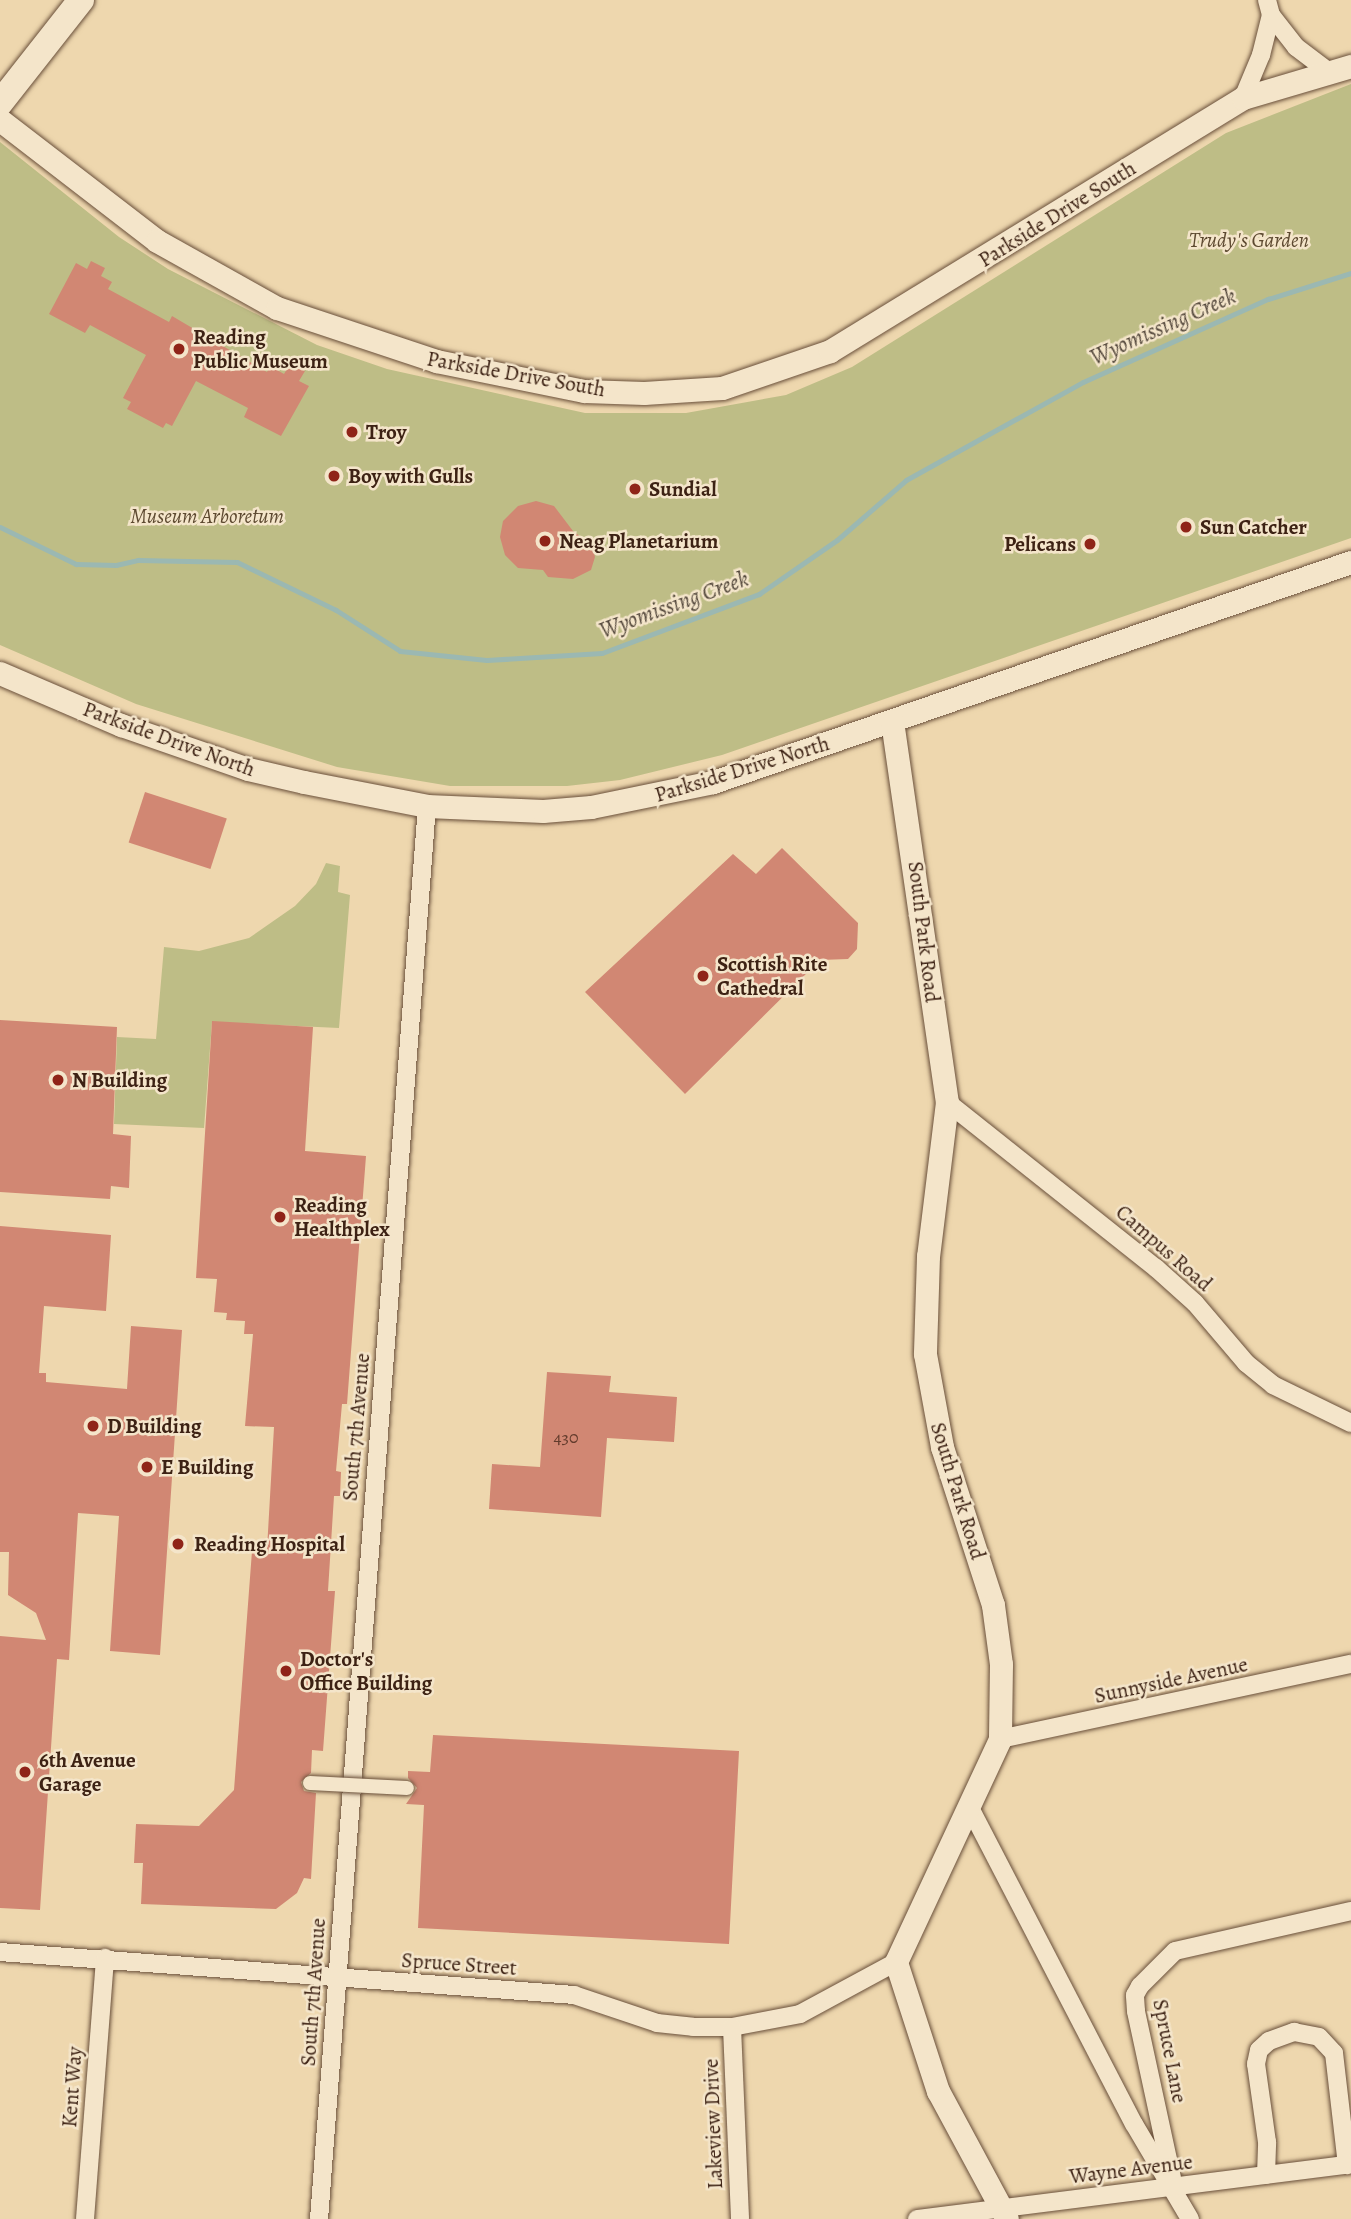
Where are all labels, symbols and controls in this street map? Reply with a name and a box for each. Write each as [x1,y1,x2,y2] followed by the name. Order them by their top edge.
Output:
[974,155,1140,273] street label: Parkside Drive South
[1189,227,1309,253] park label: Trudy's Garden
[1086,282,1240,372] water label: Wyomissing Creek
[193,324,328,374] place label: Reading Public Museum
[171,341,187,357] marker: Reading Public Museum
[425,346,607,402] street label: Parkside Drive South
[366,419,406,445] place label: Troy
[344,424,360,440] marker: Troy
[348,463,473,489] place label: Boy with Gulls
[326,468,342,484] marker: Boy with Gulls
[649,476,717,502] place label: Sundial
[627,481,643,497] marker: Sundial
[130,503,284,529] park label: Museum Arboretum
[1200,514,1307,540] place label: Sun Catcher
[1178,519,1194,535] marker: Sun Catcher
[559,528,718,554] place label: Neag Planetarium
[1004,531,1076,557] place label: Pelicans
[537,533,553,549] marker: Neag Planetarium
[1082,536,1098,552] marker: Pelicans
[596,565,752,645] water label: Wyomissing Creek
[80,696,258,782] street label: Parkside Drive North
[652,730,832,808] street label: Parkside Drive North
[903,860,945,1004] street label: South Park Road
[717,951,827,1001] place label: Scottish Rite Cathedral
[695,968,711,984] marker: Scottish Rite Cathedral
[72,1067,167,1093] place label: N Building
[50,1072,66,1088] marker: N Building
[294,1192,390,1242] place label: Reading Healthplex
[1111,1199,1217,1297] street label: Campus Road
[272,1209,288,1225] marker: Reading Healthplex
[337,1352,375,1502] street label: South 7th Avenue
[107,1413,201,1439] place label: D Building
[85,1418,101,1434] marker: D Building
[925,1419,991,1563] street label: South Park Road
[553,1426,579,1448] house number: 430
[161,1454,253,1480] place label: E Building
[139,1459,155,1475] marker: E Building
[194,1531,345,1557] place label: Reading Hospital
[168,1534,188,1554] marker: Reading Hospital
[300,1646,432,1696] place label: Doctor's Office Building
[1092,1651,1250,1709] street label: Sunnyside Avenue
[278,1663,294,1679] marker: Doctor's Office Building
[39,1747,136,1797] place label: 6th Avenue Garage
[17,1764,33,1780] marker: 6th Avenue Garage
[295,1917,331,2067] street label: South 7th Avenue
[401,1947,517,1981] street label: Spruce Street
[1148,1997,1192,2105] street label: Spruce Lane
[57,2046,87,2128] street label: Kent Way
[698,2058,728,2190] street label: Lakeview Drive
[1068,2149,1194,2189] street label: Wayne Avenue

